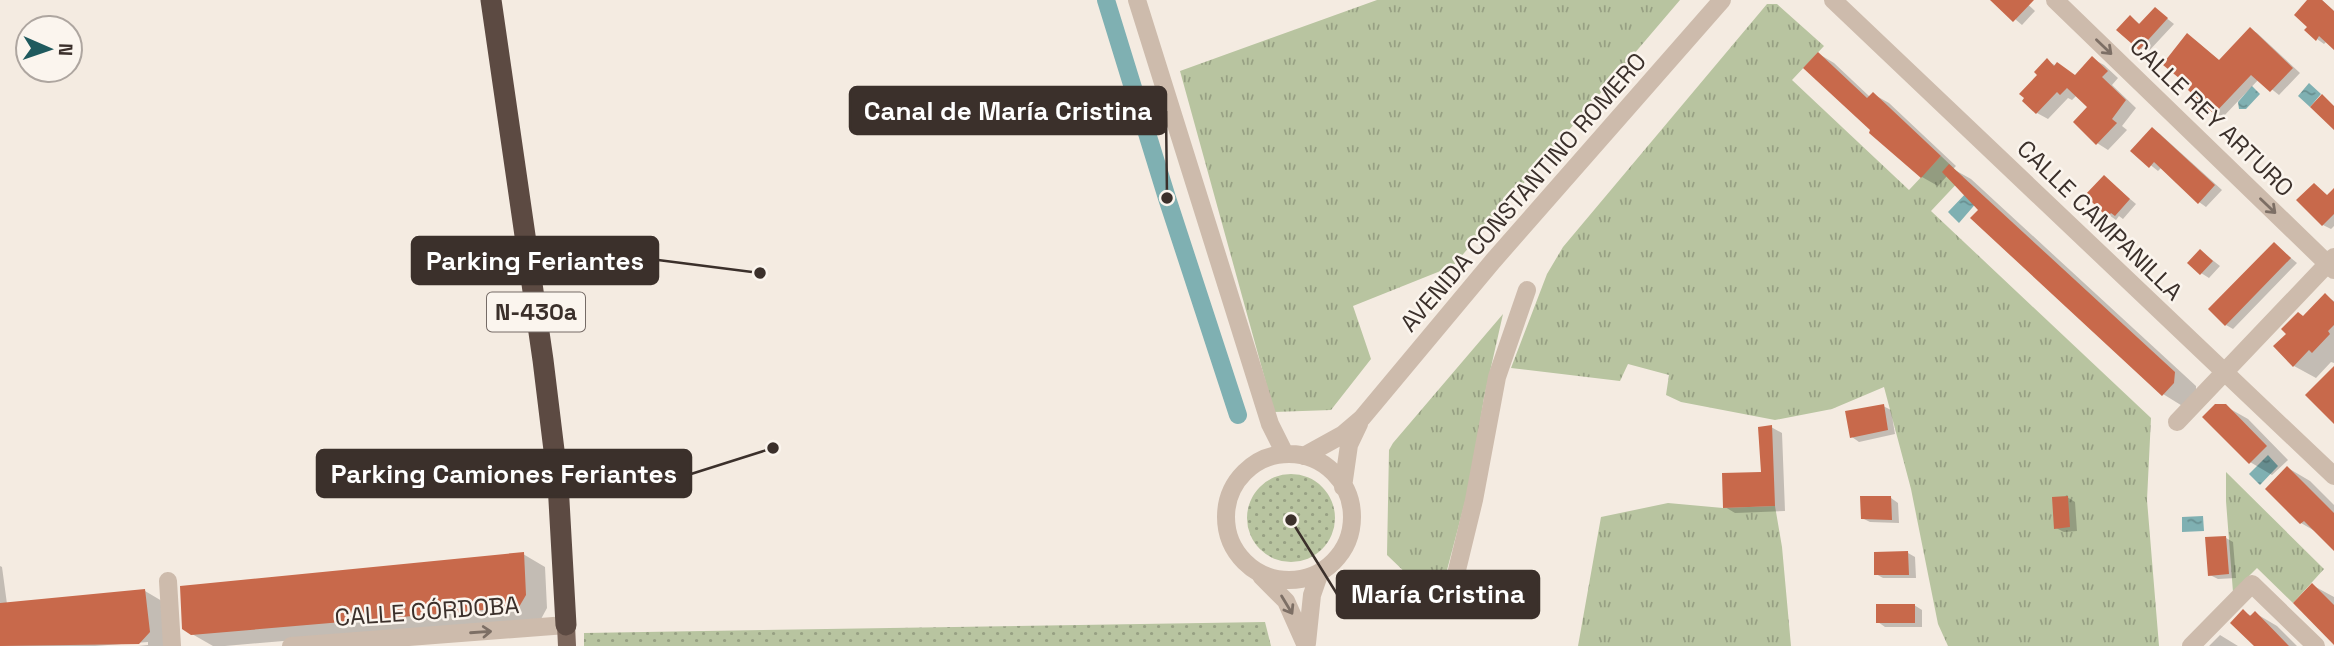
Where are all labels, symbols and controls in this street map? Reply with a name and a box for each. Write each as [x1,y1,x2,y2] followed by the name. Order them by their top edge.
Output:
[14,14,84,84] north arrow
[2123,31,2301,203] street label: CALLE REY ARTURO
[2096,39,2113,56] one-way arrow
[53,43,78,56] text: N
[1393,46,1653,338] street label: AVENIDA CONSTANTINO ROMERO
[850,87,1166,134] callout: Canal de María Cristina
[864,94,1152,128] text: Canal de María Cristina
[2011,133,2189,307] street label: CALLE CAMPANILLA
[2259,197,2276,214] one-way arrow
[412,237,658,284] callout: Parking Feriantes
[426,244,644,278] text: Parking Feriantes
[487,292,585,332] road number: N-430a
[317,450,691,497] callout: Parking Camiones Feriantes
[331,457,677,491] text: Parking Camiones Feriantes
[1337,571,1539,618] callout: María Cristina
[1351,577,1525,611] text: María Cristina
[334,589,520,633] street label: CALLE CÓRDOBA
[1280,594,1294,614] one-way arrow
[470,625,492,638] one-way arrow

